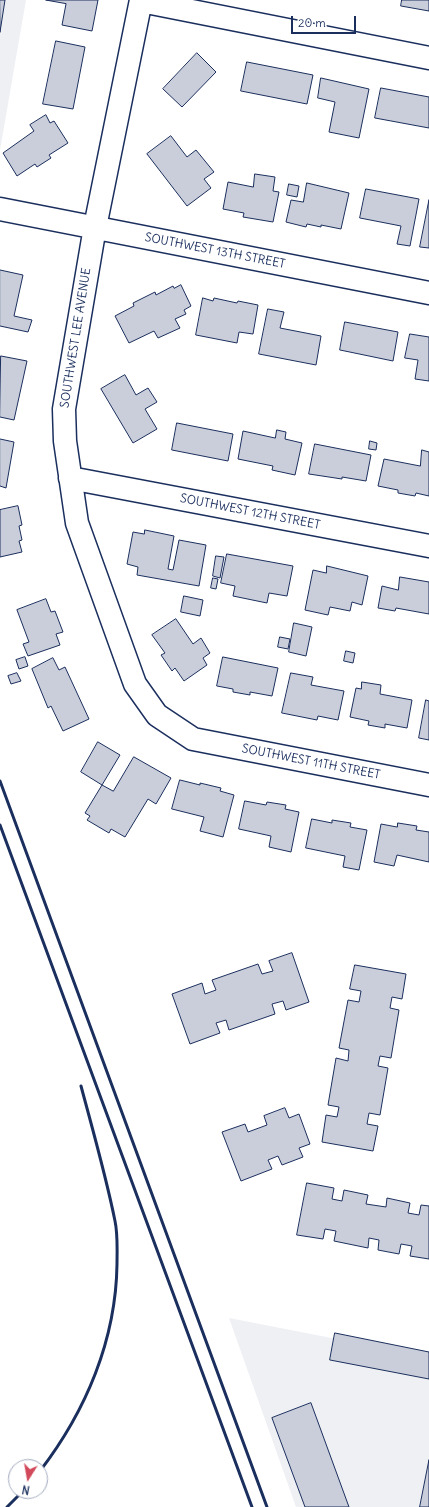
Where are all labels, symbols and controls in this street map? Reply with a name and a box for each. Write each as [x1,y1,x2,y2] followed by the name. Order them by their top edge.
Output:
[293,8,358,34] scale bar
[298,15,326,30] text: 20 m
[143,230,287,272] street label: SOUTHWEST 13TH STREET
[58,267,94,409] street label: SOUTHWEST LEE AVENUE
[179,491,321,533] street label: SOUTHWEST 12TH STREET
[240,741,382,783] street label: SOUTHWEST 11TH STREET
[8,1459,48,1499] north arrow
[21,1482,31,1497] text: N

